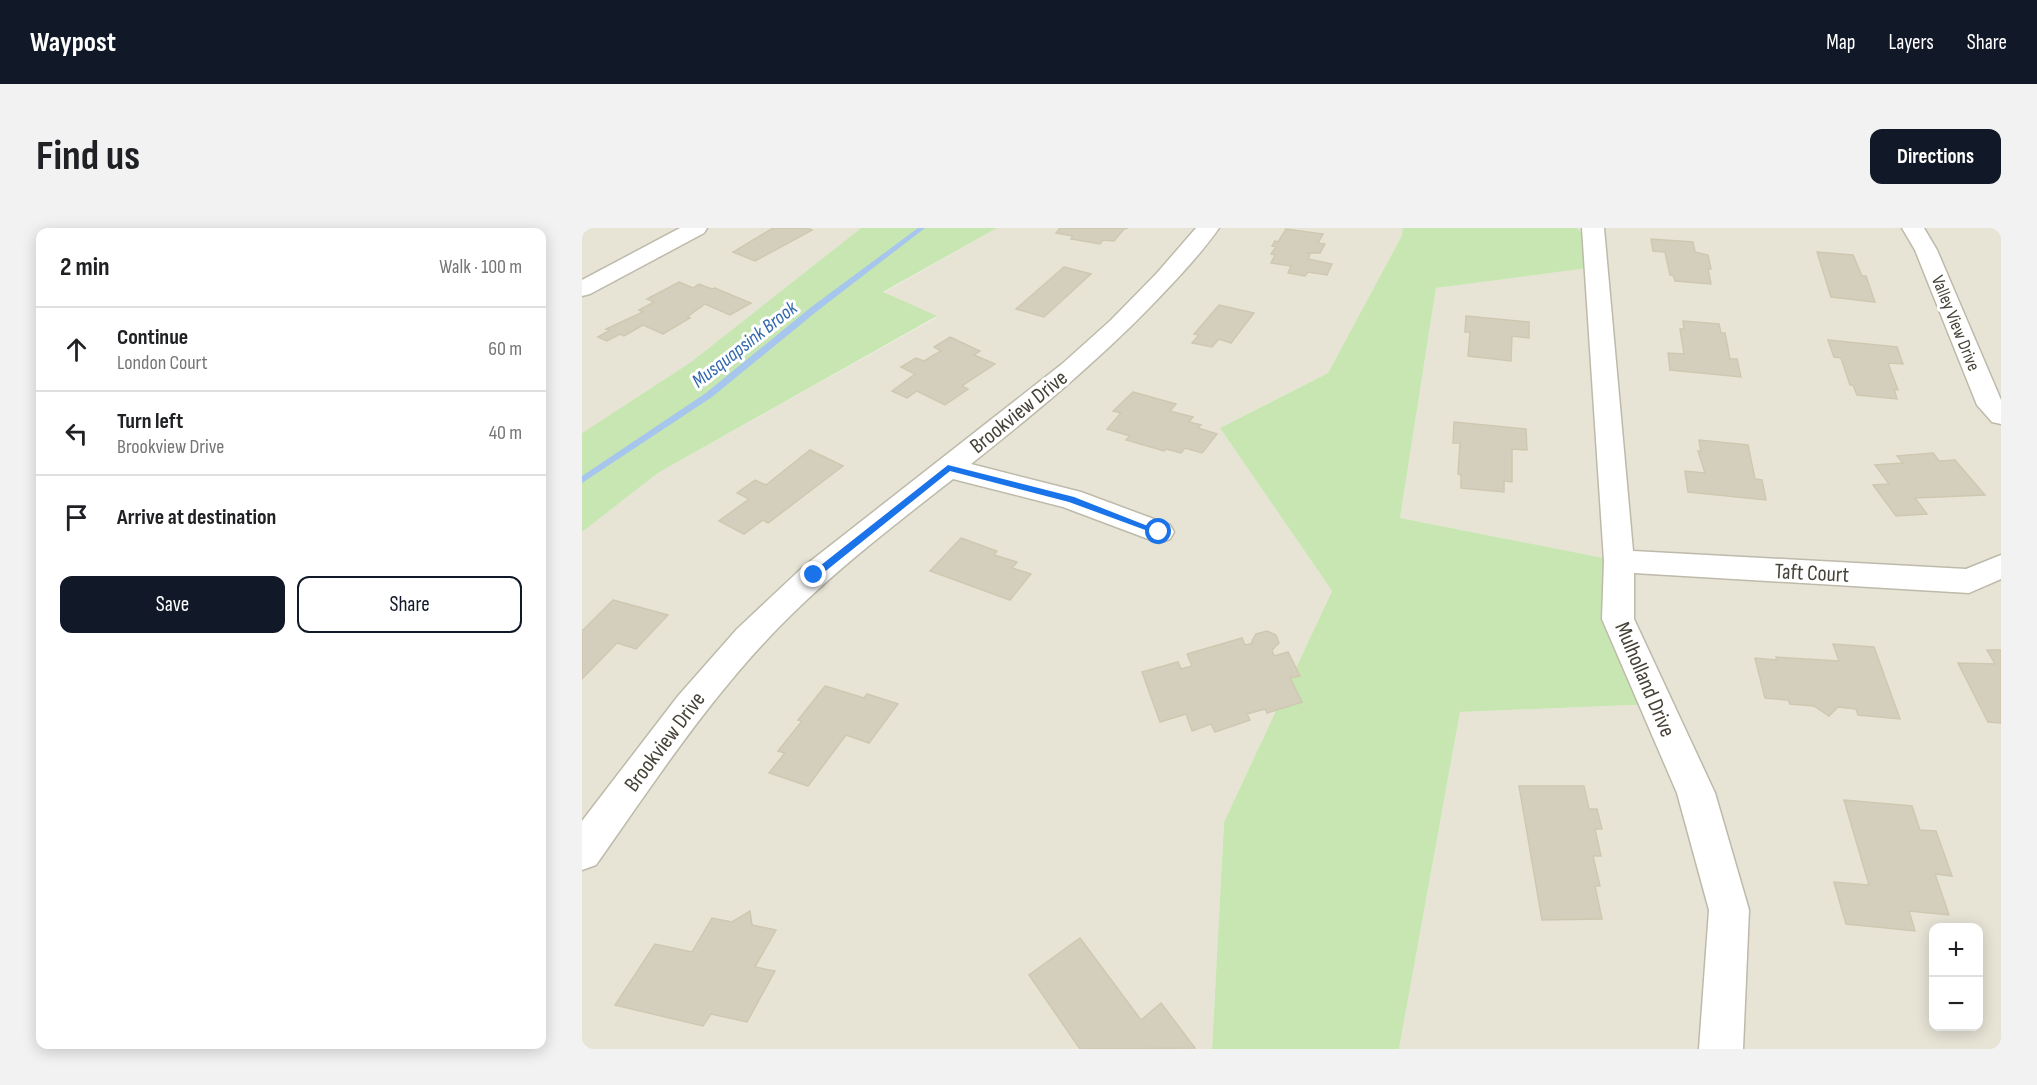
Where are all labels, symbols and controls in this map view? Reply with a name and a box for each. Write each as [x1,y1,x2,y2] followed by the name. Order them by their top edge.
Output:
[30,26,116,59] text: Waypost
[1826,30,1855,55] text: Map
[1888,30,1934,55] text: Layers
[1967,30,2007,55] text: Share
[1870,129,2001,184] button: Directions
[36,131,140,182] text: Find us
[60,252,110,283] text: 2 min
[439,255,522,279] text: Walk · 100 m
[1927,272,1984,374] street label: Valley View Drive
[687,296,802,393] water label: Musquapsink Brook
[117,324,188,351] text: Continue
[60,333,93,366] icon: ahead
[488,337,522,361] text: 60 m
[117,351,208,375] text: London Court
[965,365,1073,460] street label: Brookview Drive
[117,408,183,435] text: Turn left
[60,417,93,450] icon: left
[489,421,522,445] text: 40 m
[117,435,224,459] text: Brookview Drive
[60,501,93,534] icon: arrive
[117,504,276,531] text: Arrive at destination
[1145,518,1171,544] route start
[1774,558,1850,589] street label: Taft Court
[800,561,826,587] route end
[60,576,285,633] button: Save
[297,576,522,633] button: Share
[1608,618,1681,741] street label: Mulholland Drive
[619,687,712,797] street label: Brookview Drive
[1929,923,1983,1031] map controls
[1929,923,1983,977] button: +
[1929,977,1983,1031] button: −

